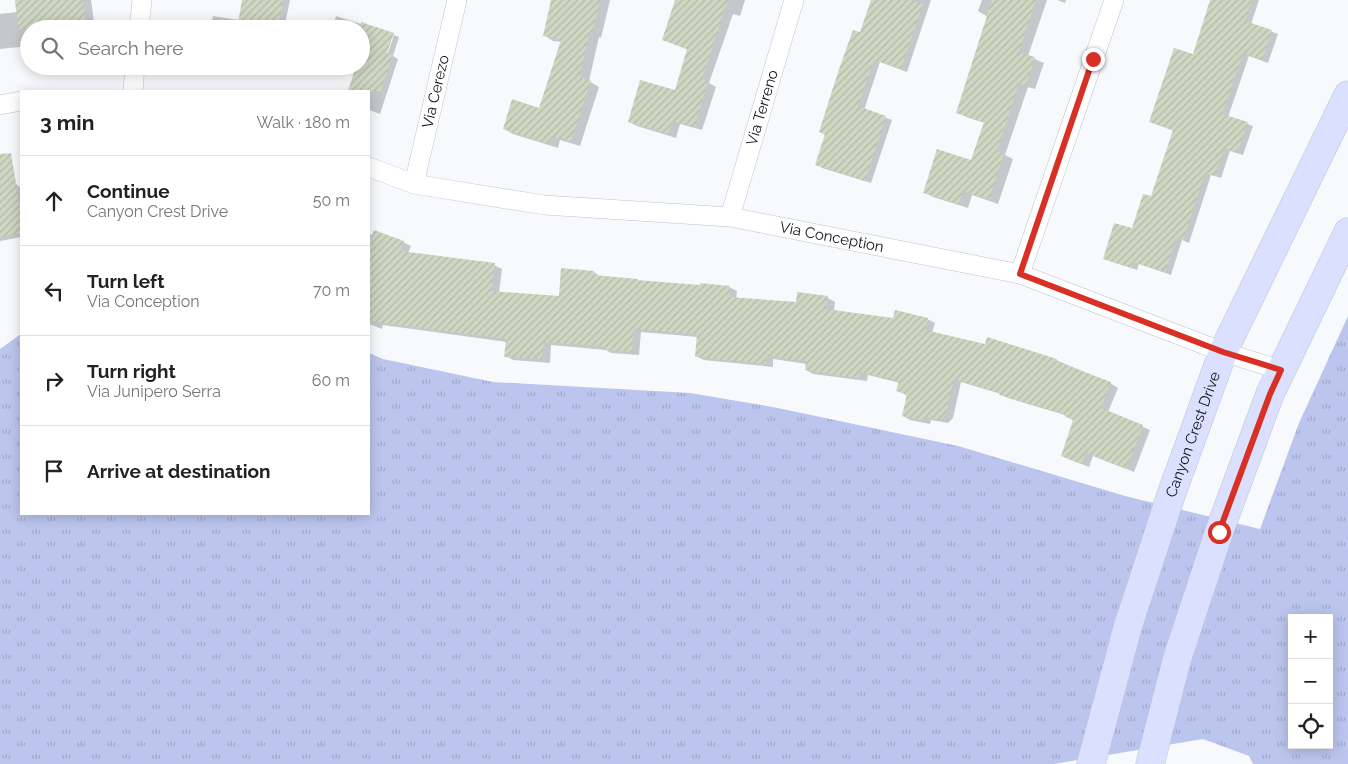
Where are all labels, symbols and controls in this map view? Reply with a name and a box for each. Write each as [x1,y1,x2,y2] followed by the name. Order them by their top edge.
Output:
[20,20,370,75] search box
[38,34,66,62] icon: search
[78,37,184,59] text: Search here
[1082,48,1105,71] route end
[418,53,453,130] street label: Via Cerezo
[743,68,782,148] street label: Via Terreno
[40,110,94,135] text: 3 min
[256,113,350,132] text: Walk · 180 m
[87,180,170,202] text: Continue
[40,187,68,215] icon: ahead
[313,191,350,210] text: 50 m
[87,202,228,221] text: Canyon Crest Drive
[778,218,885,256] street label: Via Conception
[87,270,164,292] text: Turn left
[40,277,68,305] icon: left
[313,281,350,300] text: 70 m
[87,292,200,311] text: Via Conception
[87,360,176,382] text: Turn right
[40,367,68,395] icon: right
[1162,369,1224,500] street label: Canyon Crest Drive
[312,371,350,390] text: 60 m
[87,382,221,401] text: Via Junipero Serra
[40,457,68,485] icon: arrive
[87,460,271,482] text: Arrive at destination
[1208,521,1231,544] route start
[1288,614,1333,749] map controls
[1288,614,1333,659] button: +
[1288,659,1333,704] button: −
[1288,704,1333,749] button: locate

